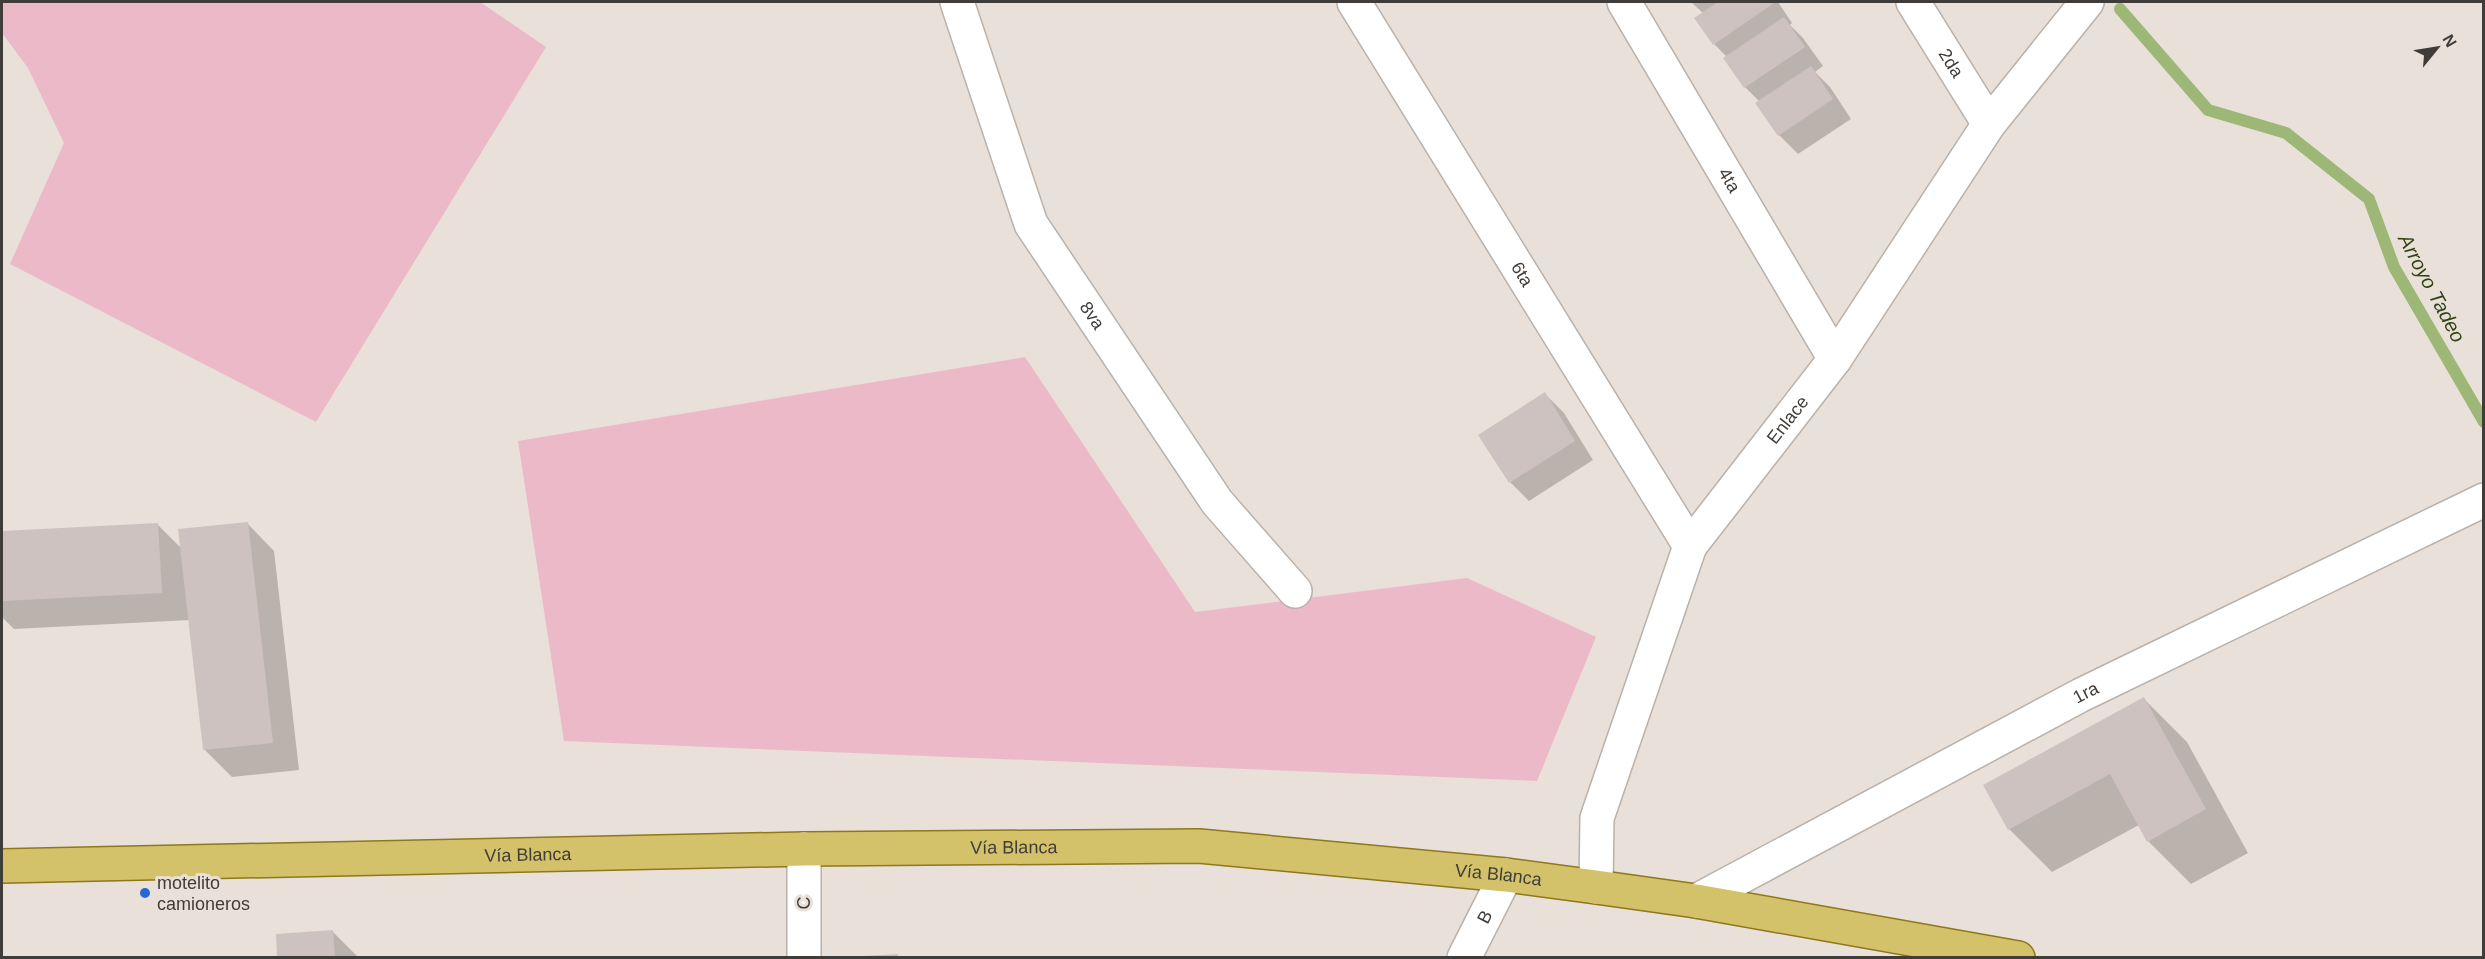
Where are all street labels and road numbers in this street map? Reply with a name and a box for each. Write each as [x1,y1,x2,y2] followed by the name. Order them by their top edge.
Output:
[1935,45,1968,82] street label: 2da
[1714,164,1745,197] street label: 4ta
[1507,258,1538,291] street label: 6ta
[1076,298,1109,334] street label: 8va
[1763,392,1813,448] street label: Enlace
[2070,678,2103,707] street label: 1ra
[970,837,1058,858] street label: Vía Blanca
[484,844,573,866] street label: Vía Blanca
[1454,860,1544,890] street label: Vía Blanca
[794,897,814,910] street label: C
[1473,907,1496,927] street label: B

